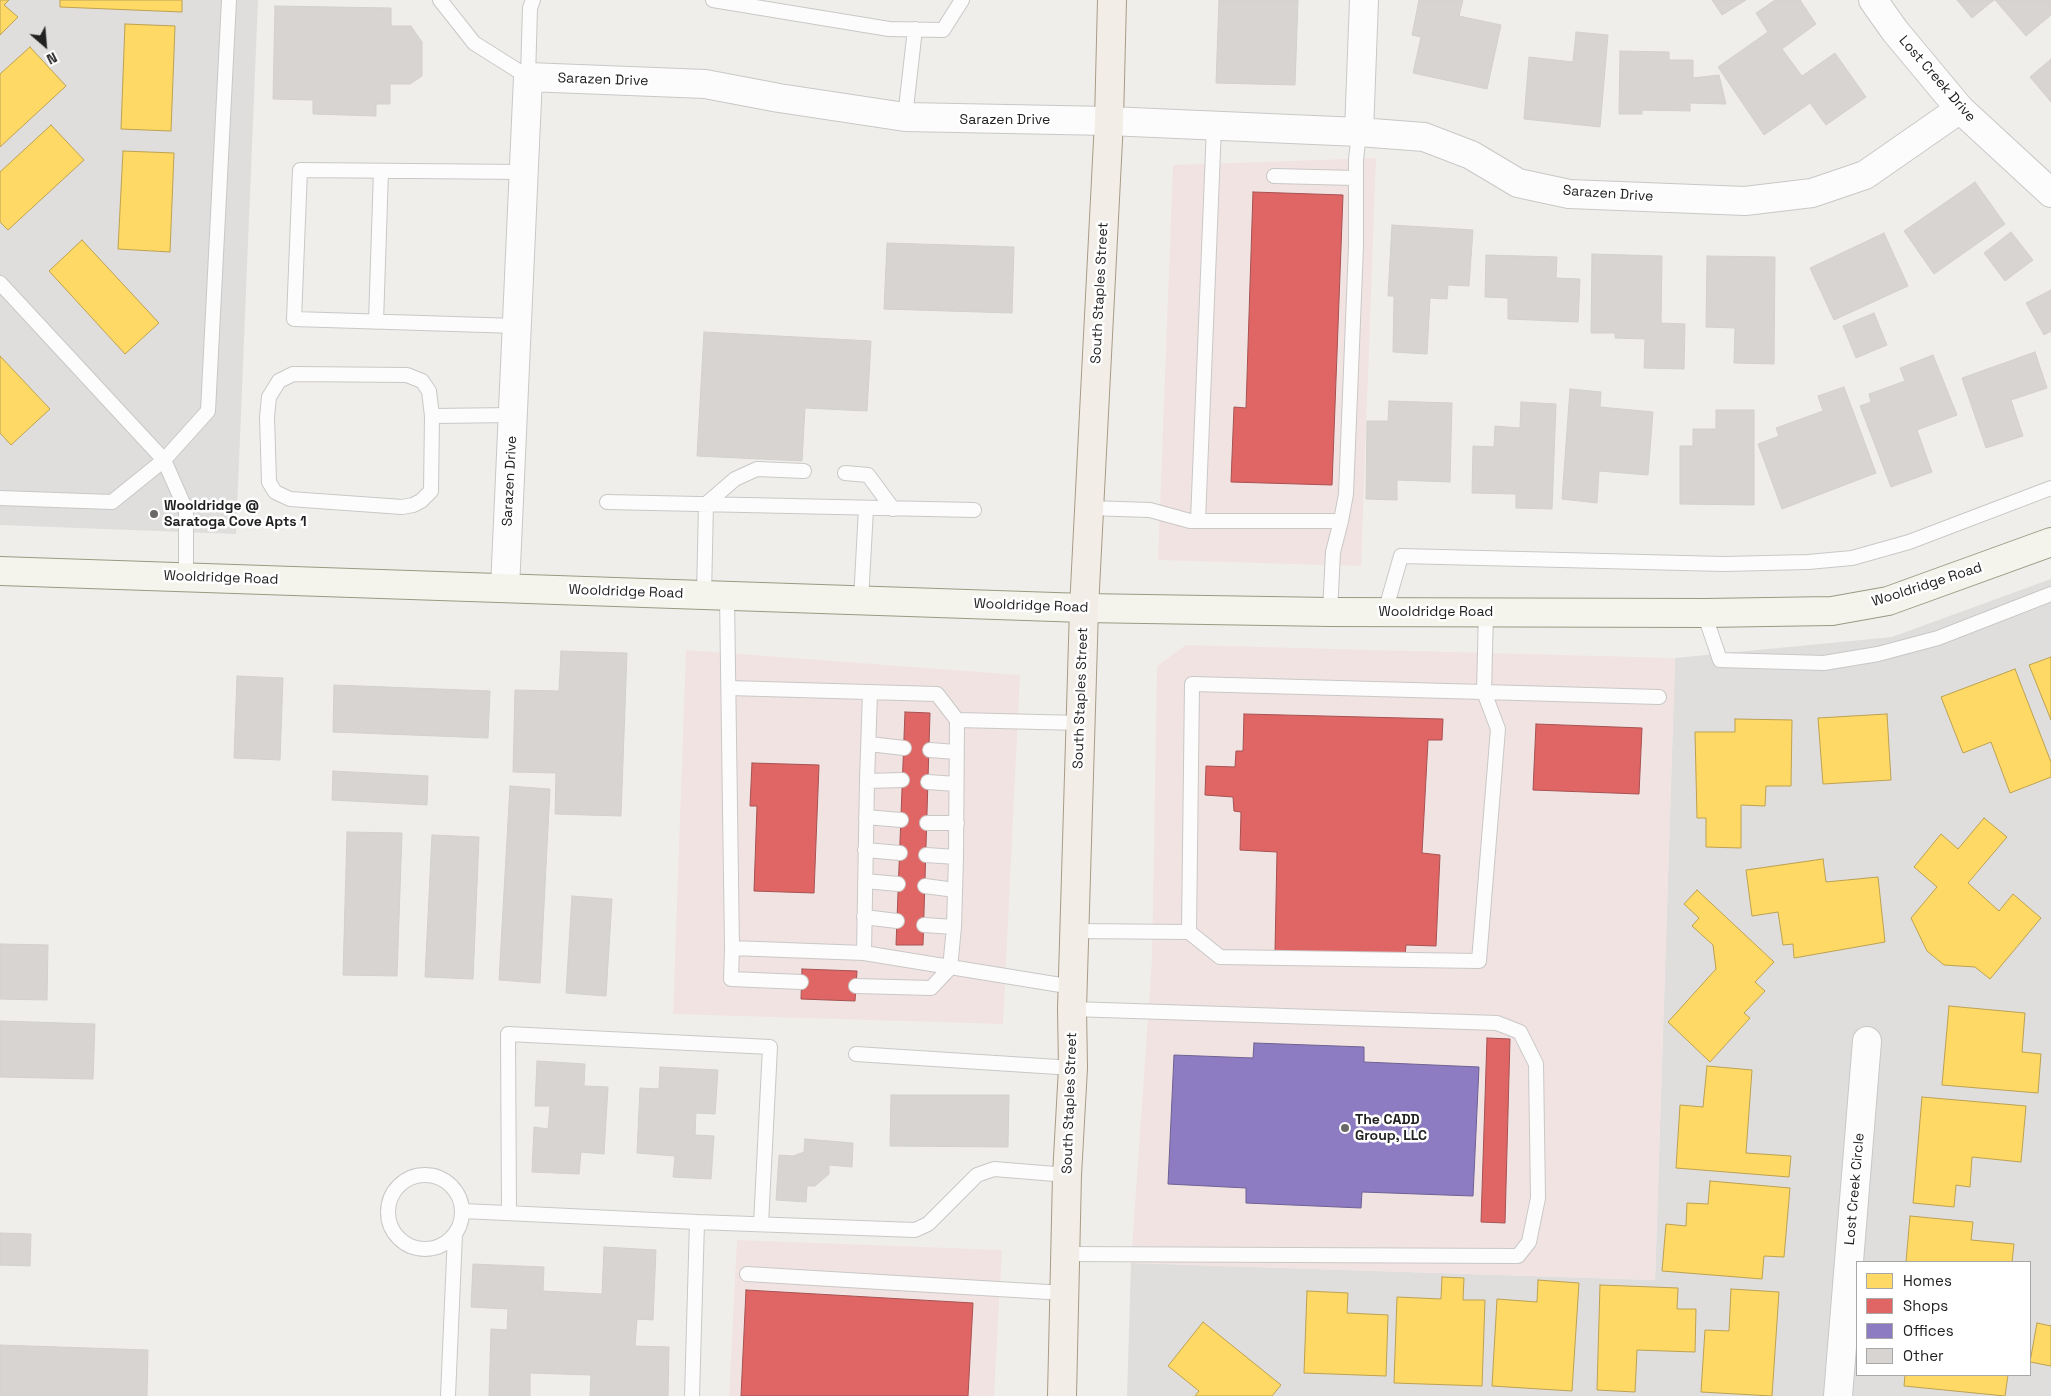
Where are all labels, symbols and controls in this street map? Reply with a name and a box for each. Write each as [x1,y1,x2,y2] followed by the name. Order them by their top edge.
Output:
[20,20,70,70] north arrow
[1895,32,1979,126] street label: Lost Creek Drive
[44,48,60,69] text: N
[557,70,649,90] street label: Sarazen Drive
[960,112,1050,128] street label: Sarazen Drive
[1562,182,1654,206] street label: Sarazen Drive
[1088,222,1112,364] street label: South Staples Street
[499,435,521,527] street label: Sarazen Drive
[164,498,307,530] place label: Wooldridge @ Saratoga Cove Apts 1
[148,508,160,520] marker: Wooldridge @ Saratoga Cove Apts 1
[1870,559,1984,611] street label: Wooldridge Road
[163,568,279,588] street label: Wooldridge Road
[568,582,684,602] street label: Wooldridge Road
[973,596,1089,616] street label: Wooldridge Road
[1379,604,1493,620] street label: Wooldridge Road
[1070,627,1092,769] street label: South Staples Street
[1059,1032,1081,1174] street label: South Staples Street
[1355,1112,1427,1144] place label: The CADD Group, LLC
[1339,1122,1351,1134] marker: The CADD Group, LLC
[1842,1132,1868,1246] street label: Lost Creek Circle
[1856,1261,2031,1376] legend
[1903,1271,1952,1290] text: Homes
[1903,1296,1948,1315] text: Shops
[1903,1321,1954,1340] text: Offices
[1903,1346,1944,1365] text: Other

